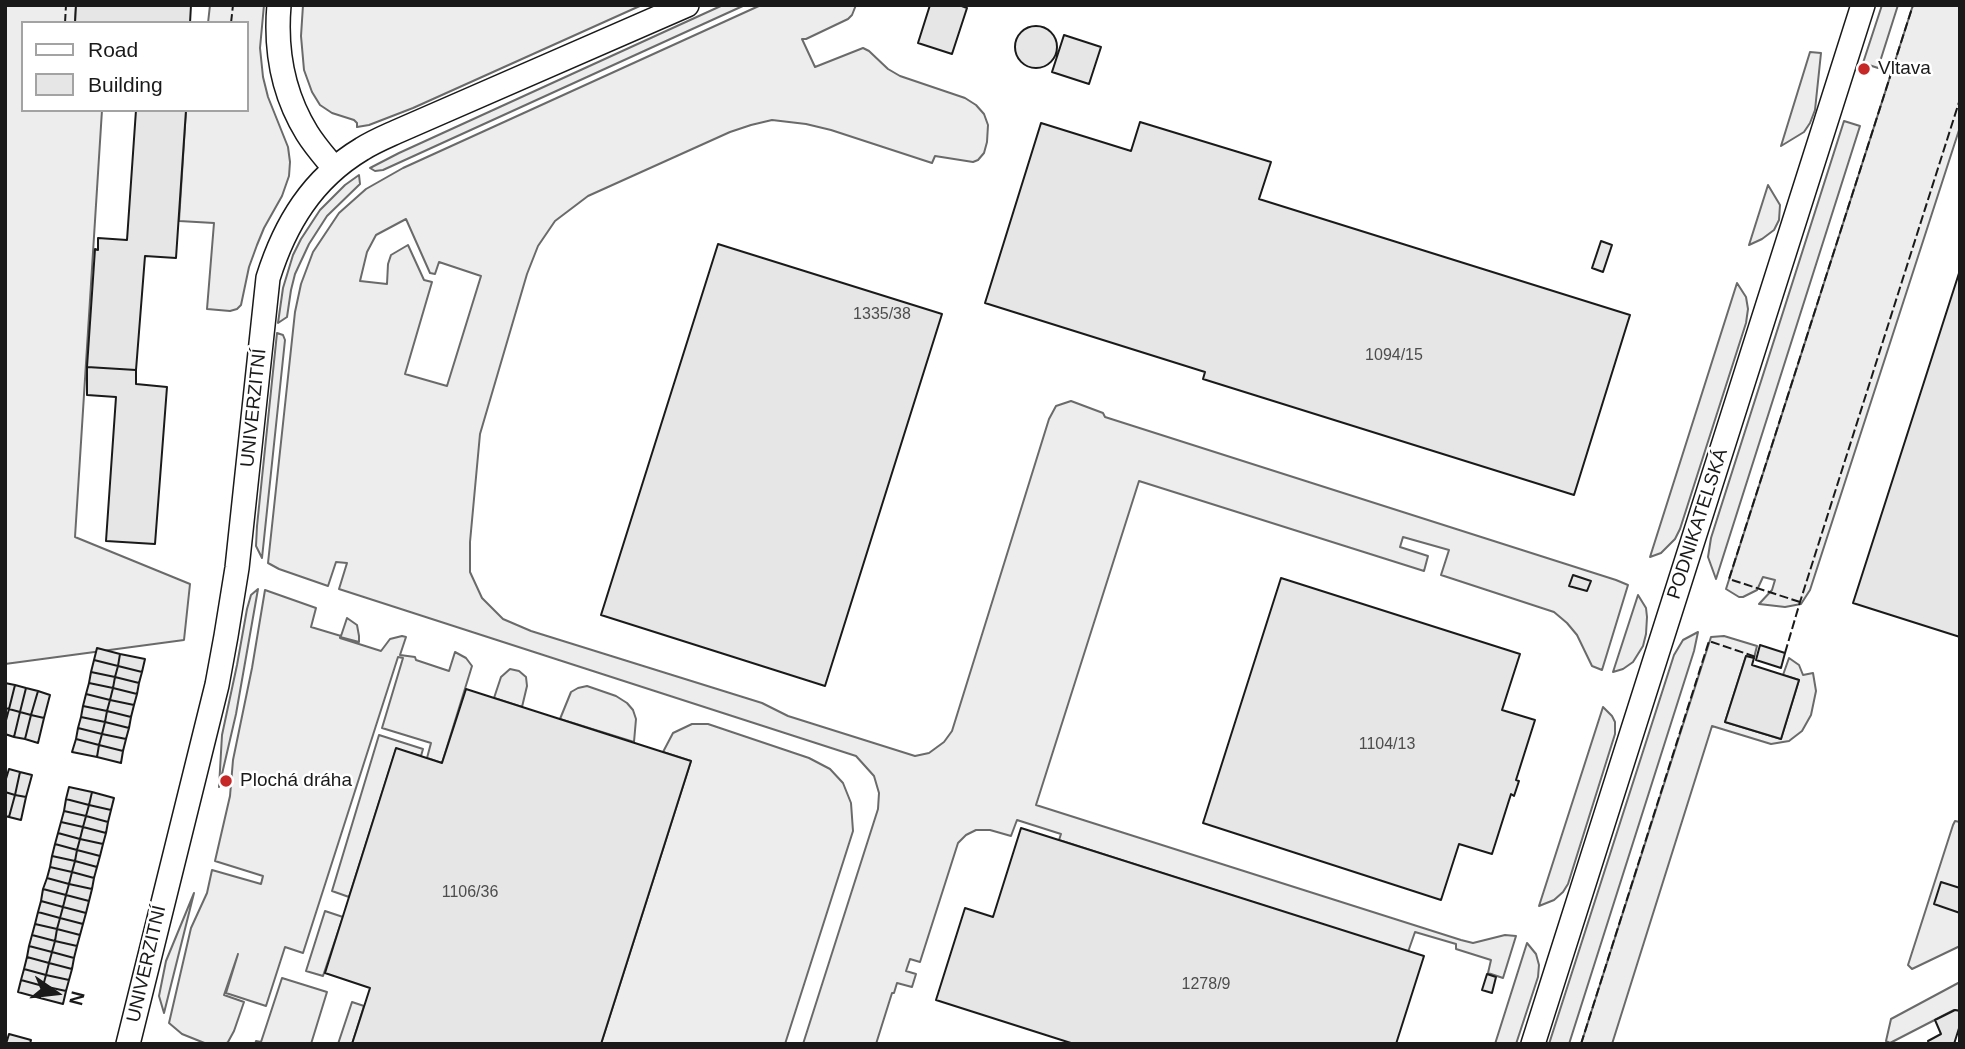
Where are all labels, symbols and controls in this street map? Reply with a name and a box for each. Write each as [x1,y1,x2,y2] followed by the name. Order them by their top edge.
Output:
[21,21,248,112] legend
[88,38,138,61] text: Road
[1878,58,1931,80] place label: Vltava
[1856,61,1872,77] marker: Vltava
[88,73,163,96] text: Building
[853,305,911,325] house number: 1335/38
[1365,346,1423,366] house number: 1094/15
[236,347,272,469] street label: UNIVERZITNÍ
[1663,446,1733,602] street label: PODNIKATELSKÁ
[1359,735,1415,755] house number: 1104/13
[240,770,352,792] place label: Plochá dráha
[218,773,234,789] marker: Plochá dráha
[442,883,498,903] house number: 1106/36
[122,903,172,1025] street label: UNIVERZITNÍ
[21,958,91,1028] north arrow
[1182,975,1230,995] house number: 1278/9
[65,989,89,1007] text: N

